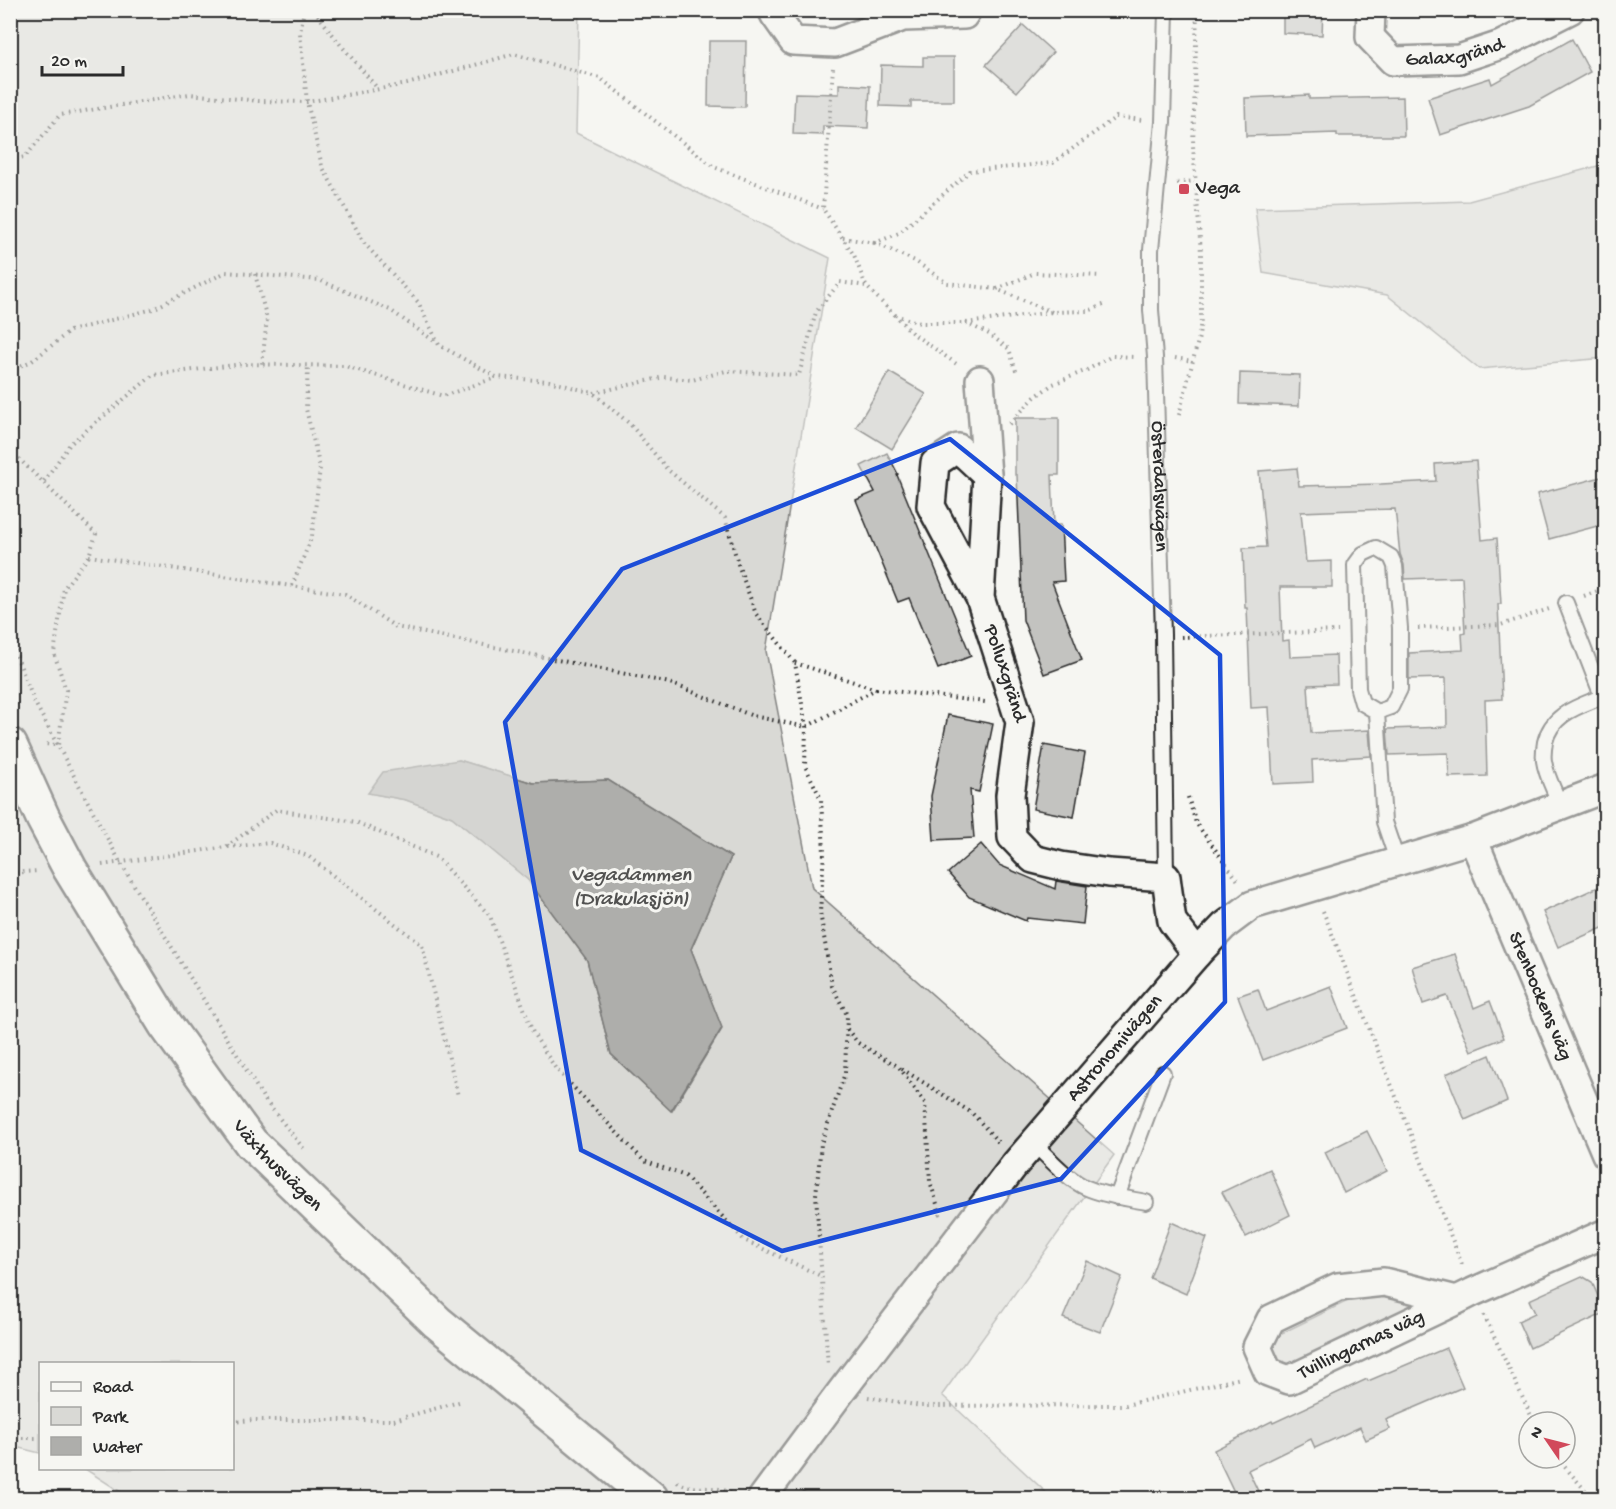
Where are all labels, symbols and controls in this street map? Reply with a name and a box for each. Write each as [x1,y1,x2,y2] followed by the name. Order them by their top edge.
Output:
[1405,33,1509,72] street label: Galaxgränd
[42,39,123,77] scale bar
[51,52,87,73] text: 20 m
[1195,178,1241,201] place label: Vega
[1177,182,1191,196] marker: Vega
[1145,420,1172,552] street label: Österdalsvägen
[978,621,1031,727] street label: Polluxgränd
[571,864,692,913] water label: Vegadammen (Drakulasjön)
[1502,929,1577,1064] street label: Stenbockens väg
[1063,990,1168,1107] street label: Astronomivägen
[226,1115,327,1217] street label: Växthusvägen
[1294,1306,1428,1386] street label: Tvillingarnas väg
[39,1362,234,1470] legend
[93,1378,134,1399] text: Road
[92,1408,129,1429] text: Park
[1517,1410,1577,1470] north arrow
[1527,1423,1549,1443] text: N
[93,1438,143,1459] text: Water

